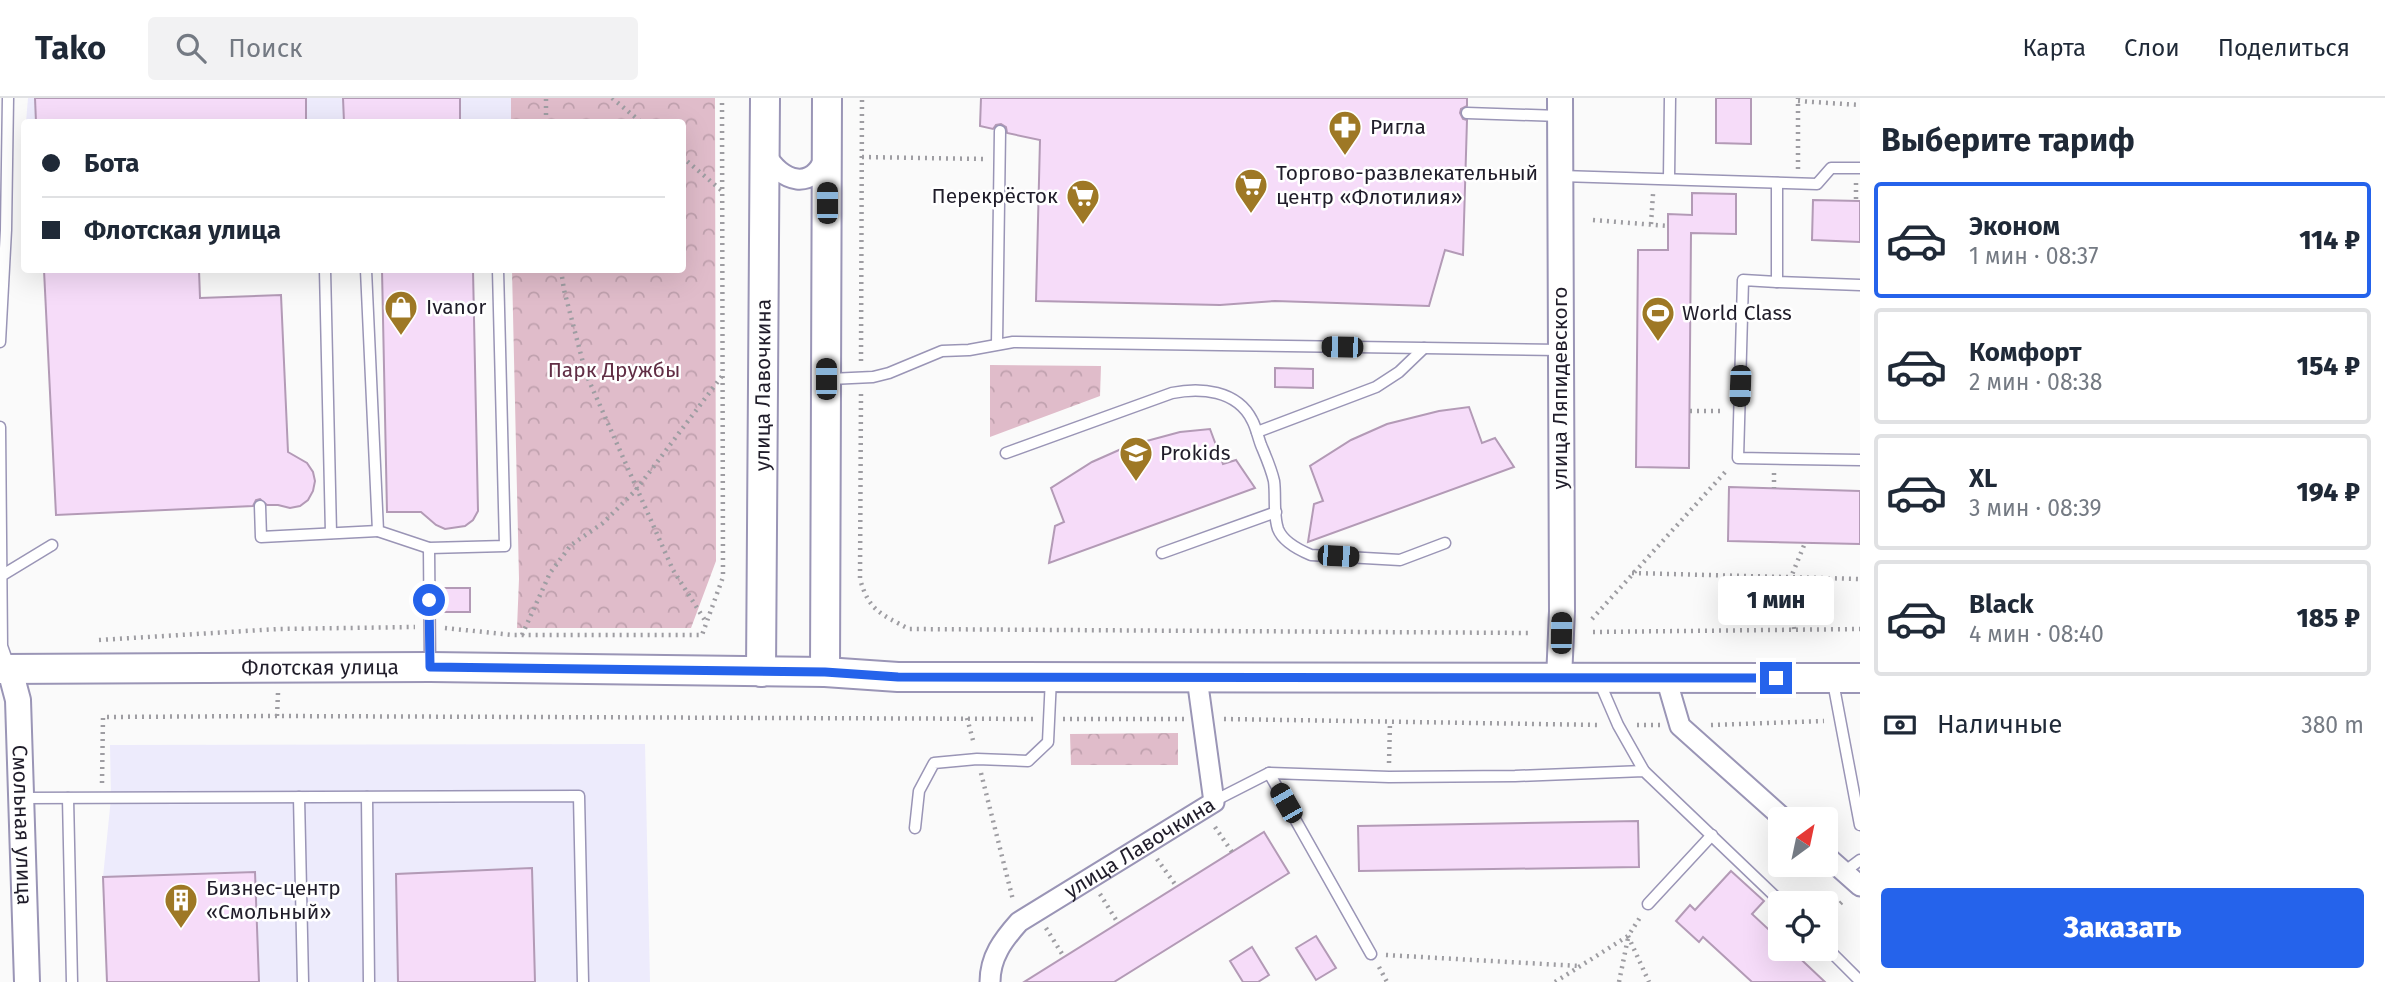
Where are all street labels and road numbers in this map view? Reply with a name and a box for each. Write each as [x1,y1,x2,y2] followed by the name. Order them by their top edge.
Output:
[1547,286,1573,490] street label: улица Ляпидевского
[749,299,777,471] street label: улица Лавочкина
[241,654,399,681] street label: Флотская улица
[6,744,38,906] street label: Смольная улица
[1059,791,1220,904] street label: улица Лавочкина

